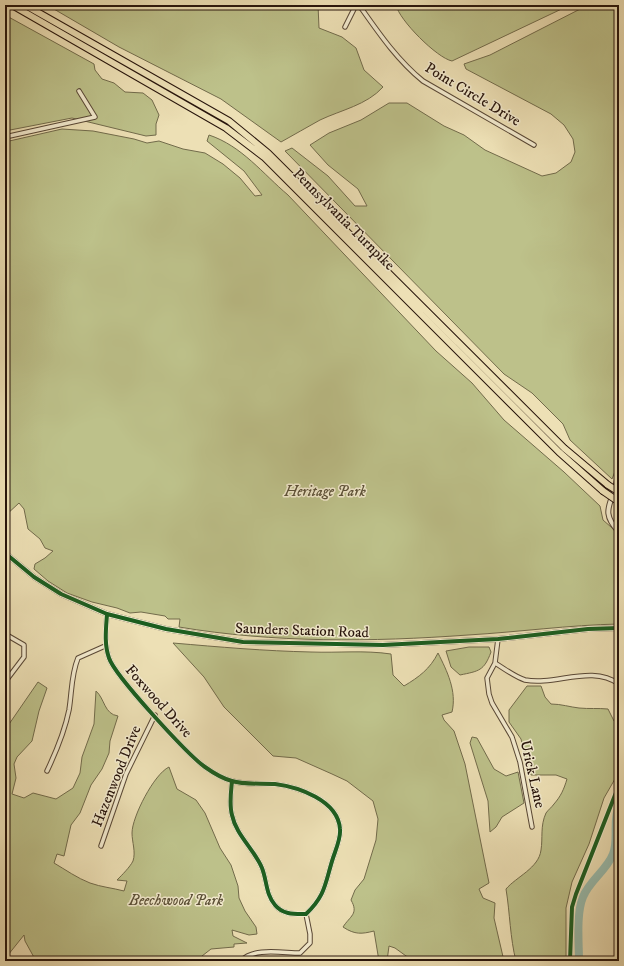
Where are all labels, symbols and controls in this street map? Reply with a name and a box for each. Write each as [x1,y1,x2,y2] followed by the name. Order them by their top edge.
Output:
[421,58,524,130] street label: Point Circle Drive
[289,164,399,274] street label: Pennsylvania Turnpike
[283,482,366,501] park label: Heritage Park
[235,619,370,642] street label: Saunders Station Road
[121,661,196,742] street label: Foxwood Drive
[87,723,145,830] street label: Hazenwood Drive
[516,738,550,810] street label: Urick Lane
[128,891,224,910] park label: Beechwood Park

